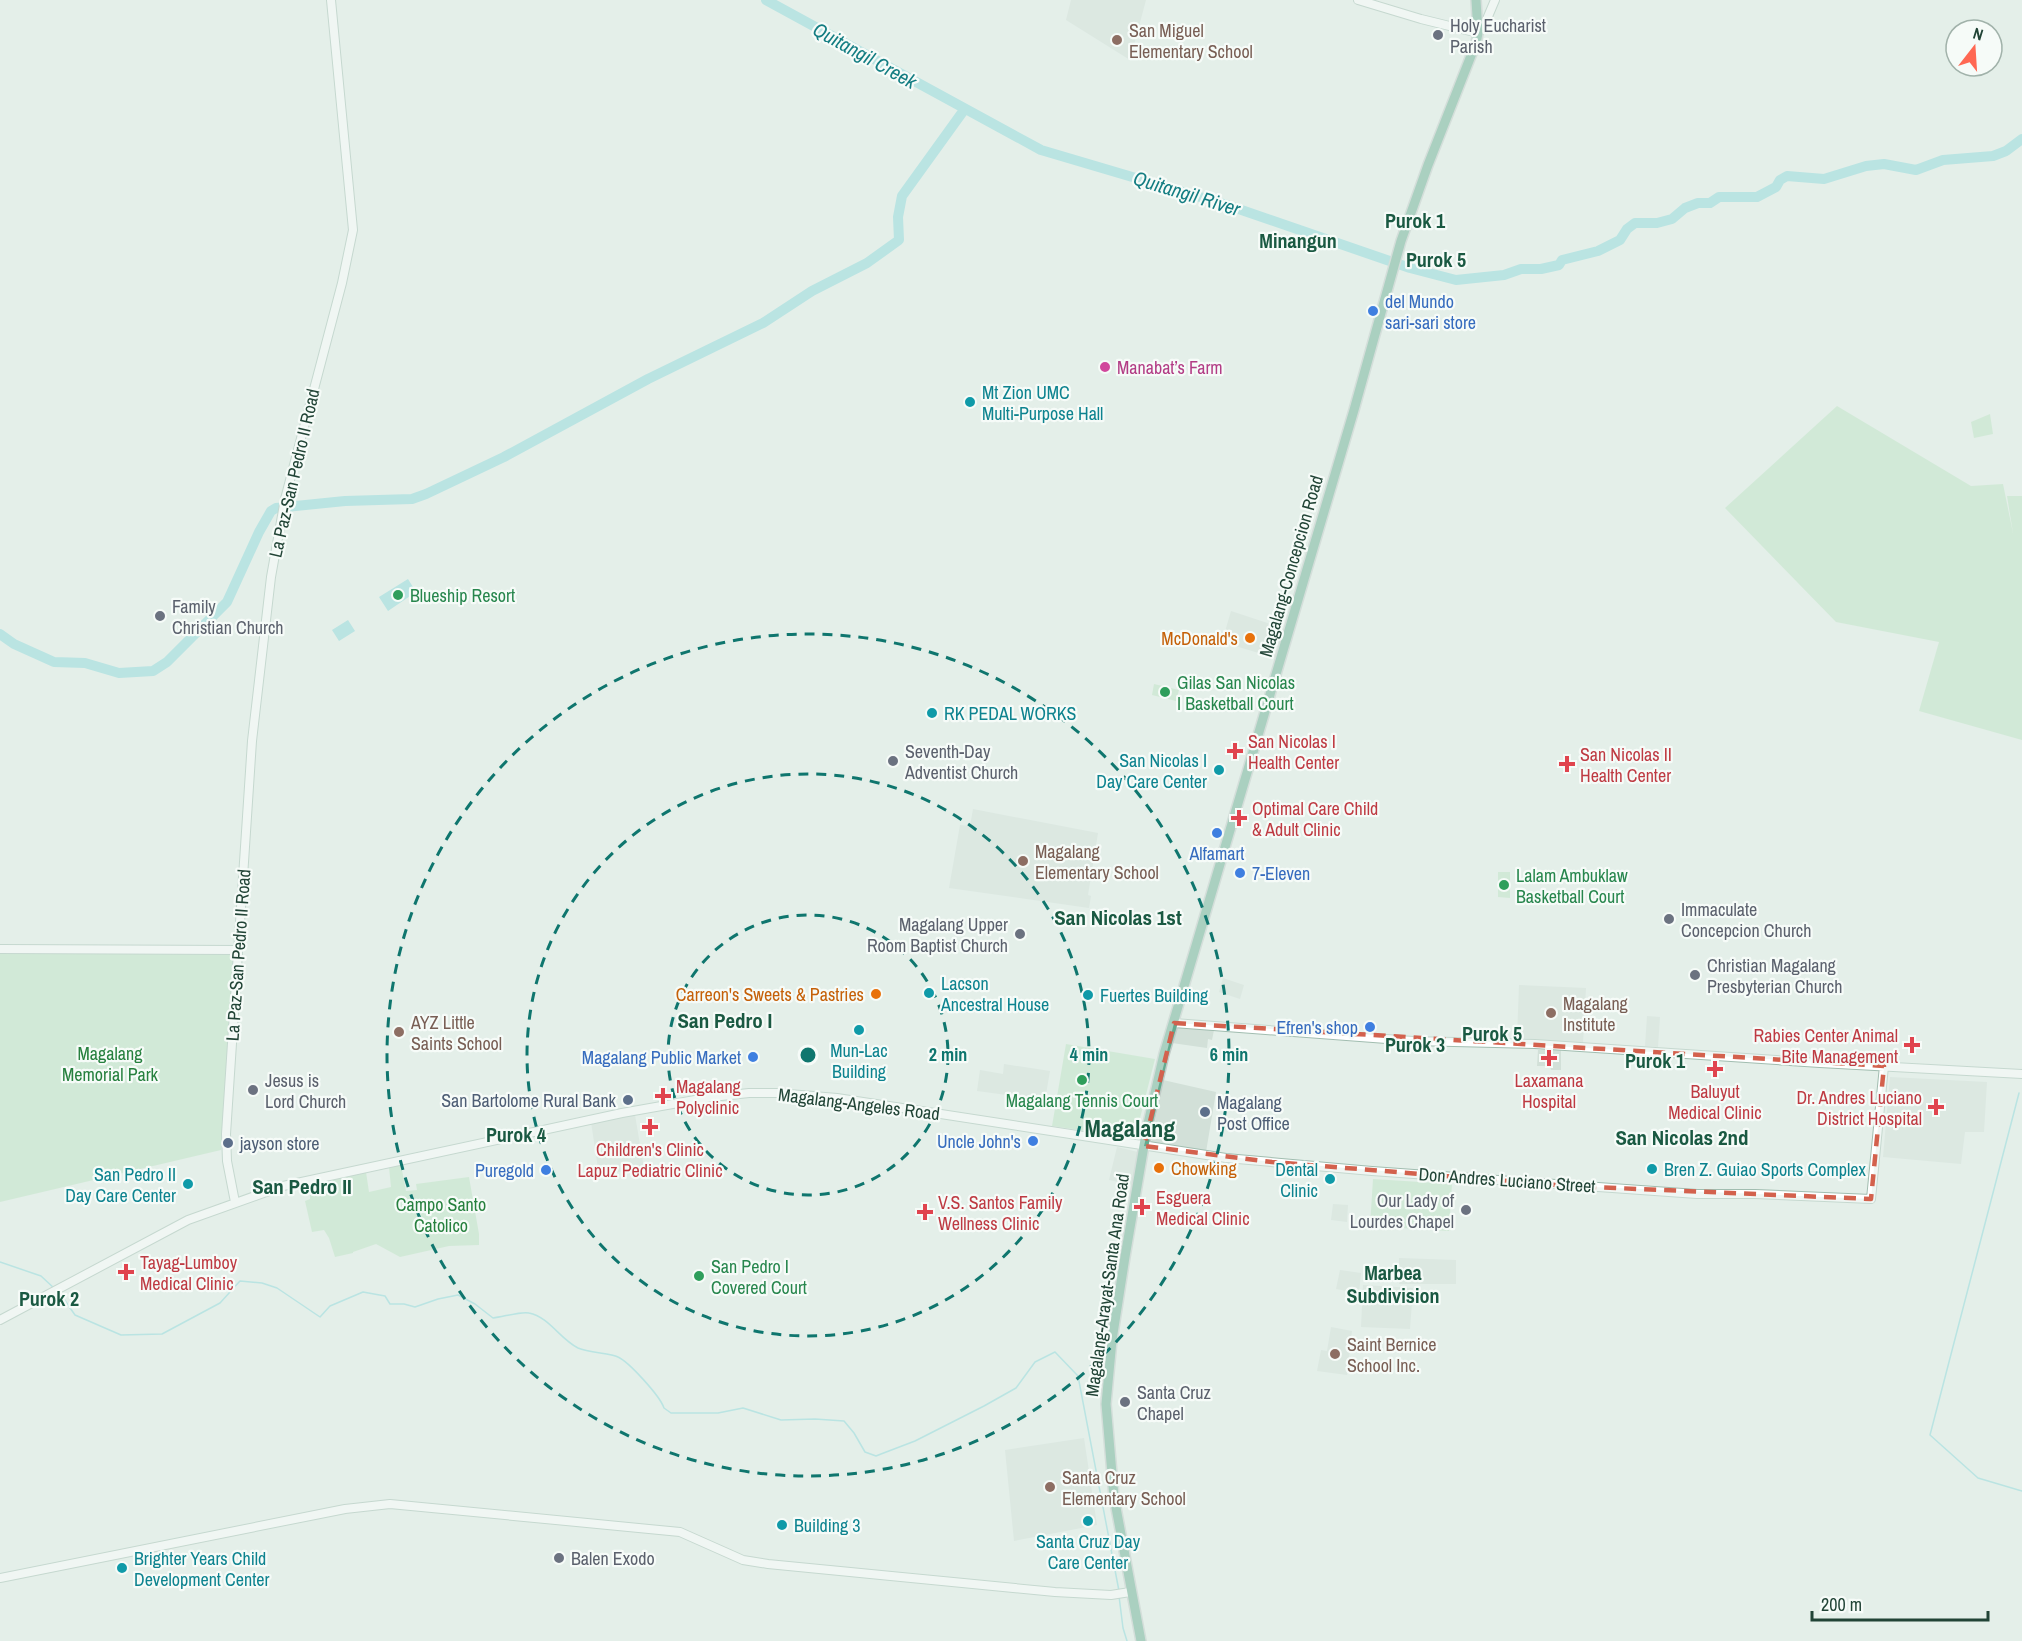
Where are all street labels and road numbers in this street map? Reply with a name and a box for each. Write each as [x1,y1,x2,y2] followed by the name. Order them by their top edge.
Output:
[262,386,326,560] street label: La Paz-San Pedro II Road
[1253,472,1329,660] street label: Magalang-Concepcion Road
[220,868,256,1042] street label: La Paz-San Pedro II Road
[777,1082,941,1126] street label: Magalang-Angeles Road
[1418,1161,1596,1199] street label: Don Andres Luciano Street
[1079,1172,1135,1398] street label: Magalang-Arayat-Santa Ana Road

